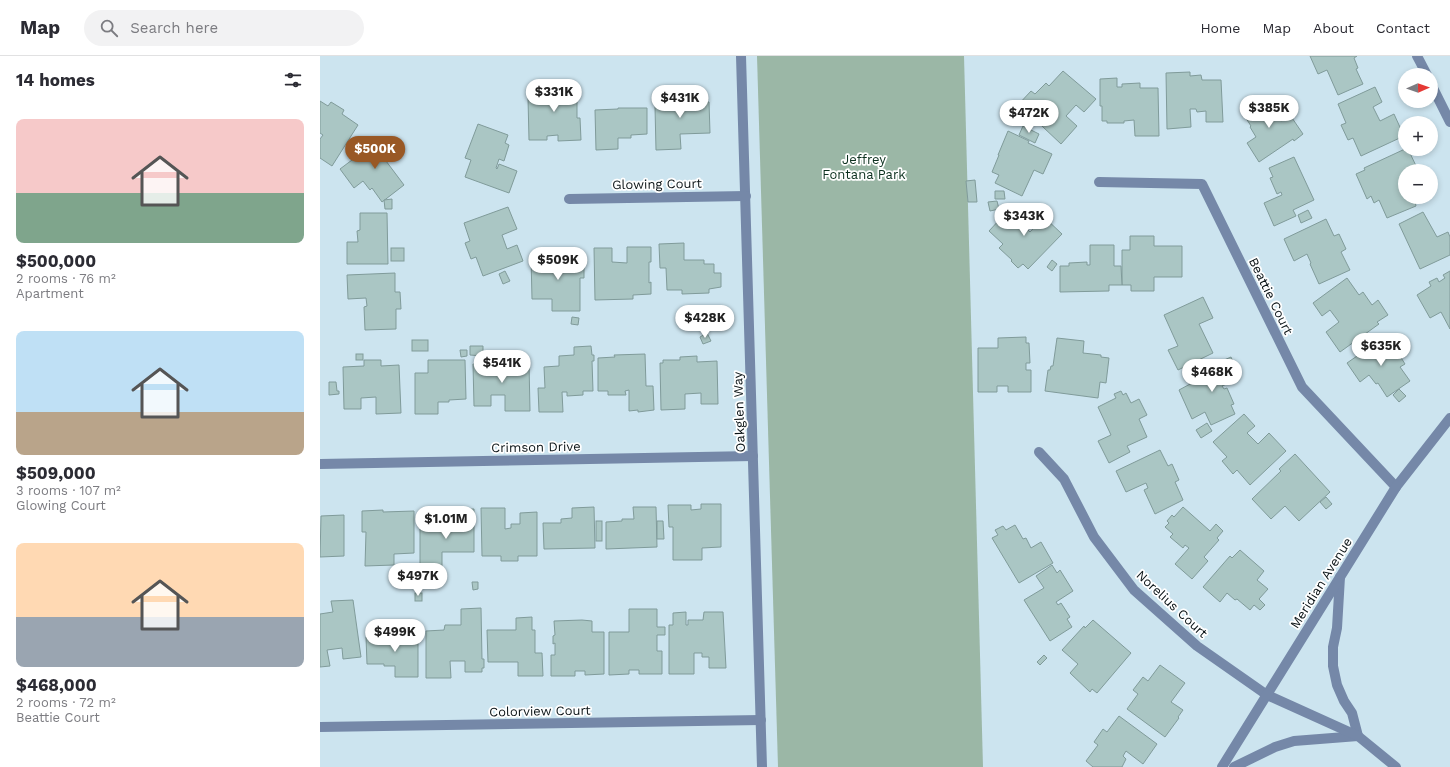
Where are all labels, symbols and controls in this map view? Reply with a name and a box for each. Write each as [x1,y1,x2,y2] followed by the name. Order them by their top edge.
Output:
[84,10,364,46] search box
[20,16,60,39] text: Map
[98,17,120,39] icon: search
[130,19,218,37] text: Search here
[1200,20,1240,36] text: Home
[1262,20,1291,36] text: Map
[1313,20,1354,36] text: About
[1376,20,1430,36] text: Contact
[1398,68,1438,108] north arrow
[1398,68,1438,204] map controls
[282,69,304,91] icon: filters
[16,70,95,90] text: 14 homes
[526,79,582,113] pin: $331K
[535,84,573,99] text: $331K
[652,85,708,119] pin: $431K
[660,90,700,105] text: $431K
[1241,95,1297,129] pin: $385K
[1001,100,1057,134] pin: $472K
[1249,100,1289,115] text: $385K
[1009,105,1049,120] text: $472K
[1398,116,1438,156] button: +
[347,136,403,170] pin: $500K
[354,141,396,156] text: $500K
[124,145,196,217] icon: home
[822,152,906,182] park label: Jeffrey Fontana Park
[1398,164,1438,204] button: −
[612,176,703,192] street label: Glowing Court
[996,203,1052,237] pin: $343K
[1003,208,1045,223] text: $343K
[530,247,586,281] pin: $509K
[16,251,96,271] text: $500,000
[537,252,579,267] text: $509K
[1246,255,1296,337] street label: Beattie Court
[16,271,116,286] text: 2 rooms · 76 m²
[16,286,84,301] text: Apartment
[677,305,733,339] pin: $428K
[684,310,726,325] text: $428K
[1353,333,1409,367] pin: $635K
[1361,338,1401,353] text: $635K
[474,350,530,384] pin: $541K
[483,355,521,370] text: $541K
[124,357,196,429] icon: home
[1184,359,1240,393] pin: $468K
[1191,364,1233,379] text: $468K
[730,371,748,453] street label: Oakglen Way
[491,439,581,455] street label: Crimson Drive
[16,463,96,483] text: $509,000
[16,483,121,498] text: 3 rooms · 107 m²
[16,498,106,513] text: Glowing Court
[413,506,479,540] pin: $1.01M
[424,511,468,526] text: $1.01M
[1287,535,1355,631] street label: Meridian Avenue
[390,563,446,597] pin: $497K
[1133,567,1211,641] street label: Norelius Court
[397,568,439,583] text: $497K
[124,569,196,641] icon: home
[367,619,423,653] pin: $499K
[374,624,416,639] text: $499K
[16,675,97,695] text: $468,000
[16,695,116,710] text: 2 rooms · 72 m²
[489,703,591,719] street label: Colorview Court
[16,710,100,725] text: Beattie Court

